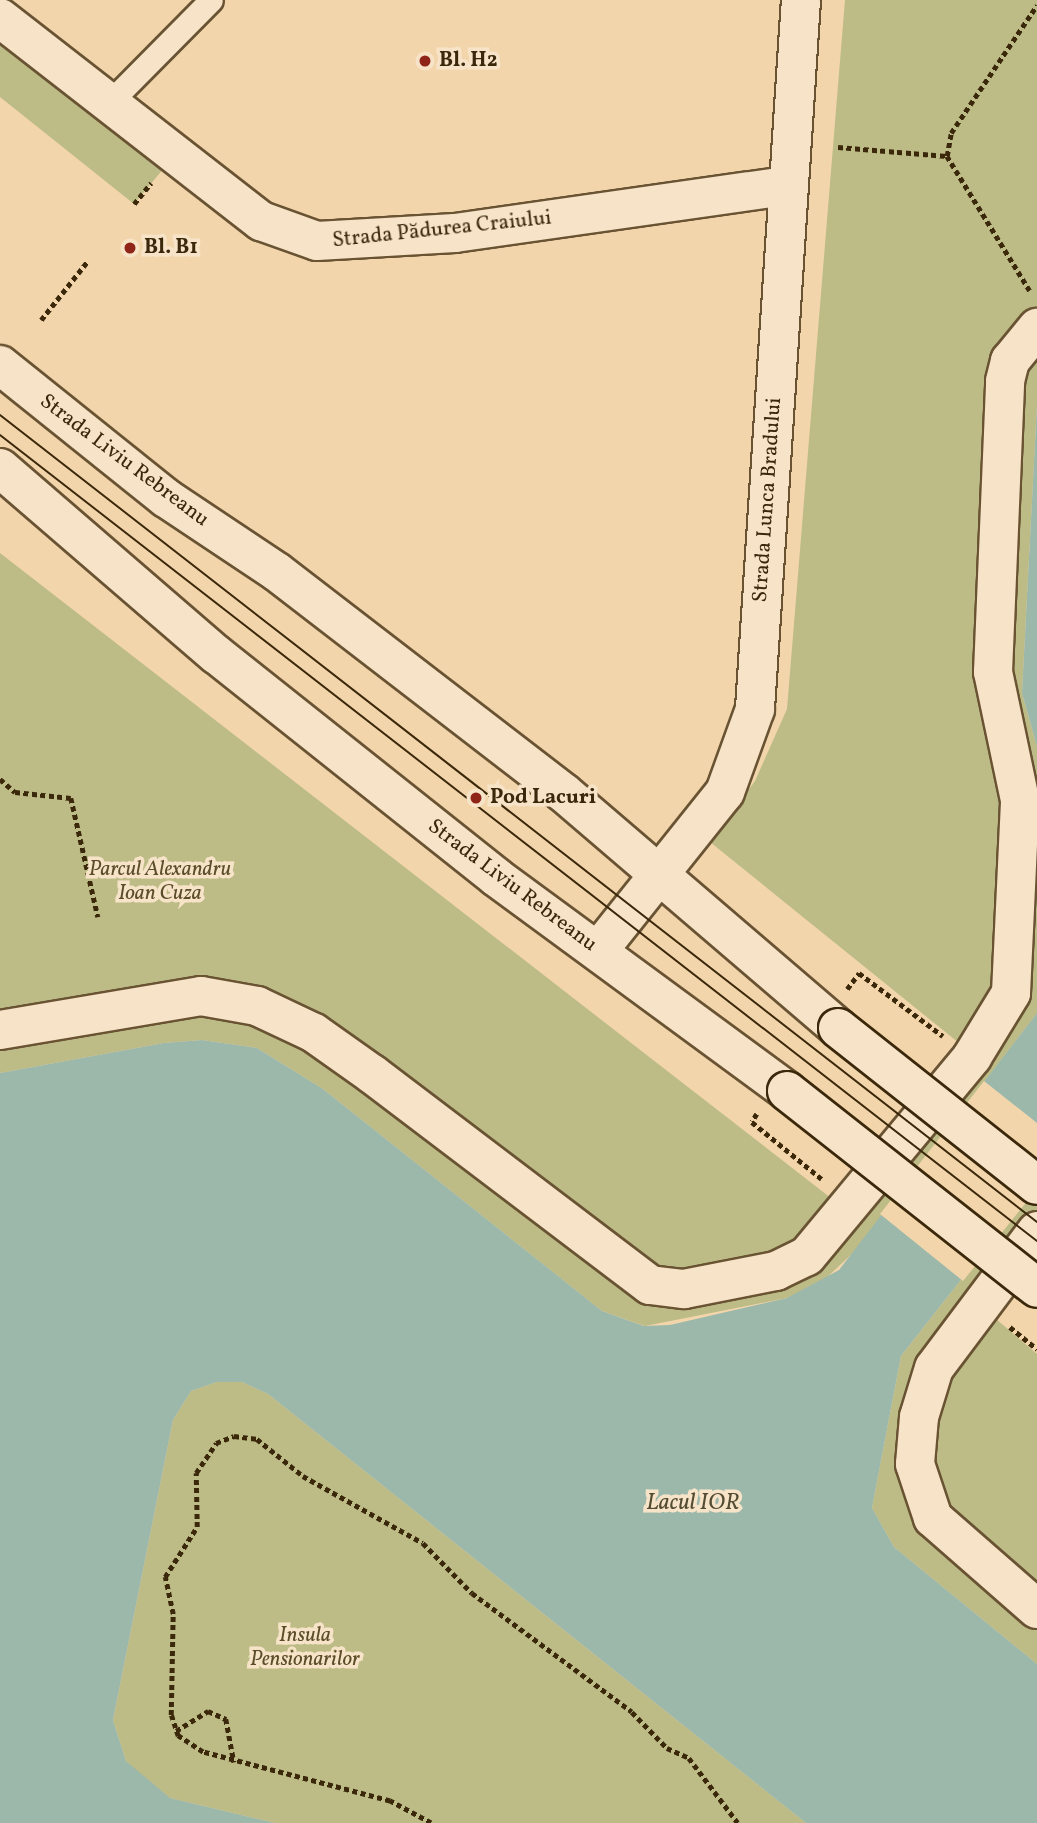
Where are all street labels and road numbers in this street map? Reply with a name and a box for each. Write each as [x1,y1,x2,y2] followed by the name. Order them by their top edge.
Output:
[331,206,553,254] street label: Strada Pădurea Craiului
[34,389,214,533] street label: Strada Liviu Rebreanu
[748,397,788,603] street label: Strada Lunca Bradului
[422,814,602,958] street label: Strada Liviu Rebreanu

